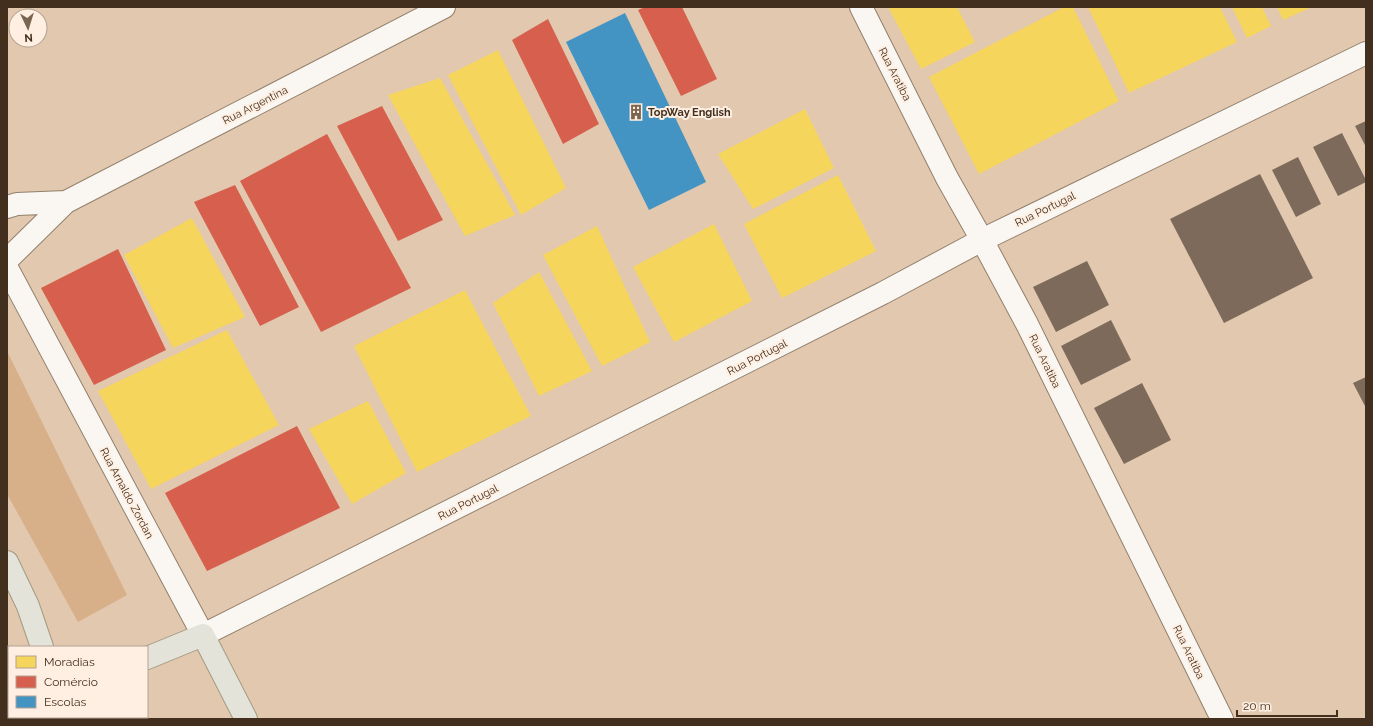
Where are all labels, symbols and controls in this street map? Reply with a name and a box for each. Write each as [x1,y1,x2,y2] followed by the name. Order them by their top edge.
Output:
[8,8,48,48] north arrow
[24,31,33,44] text: N
[876,45,914,103] street label: Rua Aratiba
[220,83,290,127] street label: Rua Argentina
[627,103,645,121] building icon: TopWay English
[648,106,731,119] place label: TopWay English
[1013,189,1078,230] street label: Rua Portugal
[1026,332,1063,390] street label: Rua Aratiba
[725,337,789,378] street label: Rua Portugal
[97,445,156,541] street label: Rua Arnaldo Zordan
[436,482,500,523] street label: Rua Portugal
[1170,623,1207,681] street label: Rua Aratiba
[8,646,148,718] legend
[44,655,95,669] text: Moradias
[44,675,98,689] text: Comércio
[1237,692,1337,718] scale bar
[44,695,87,709] text: Escolas
[1243,699,1271,713] text: 20 m

